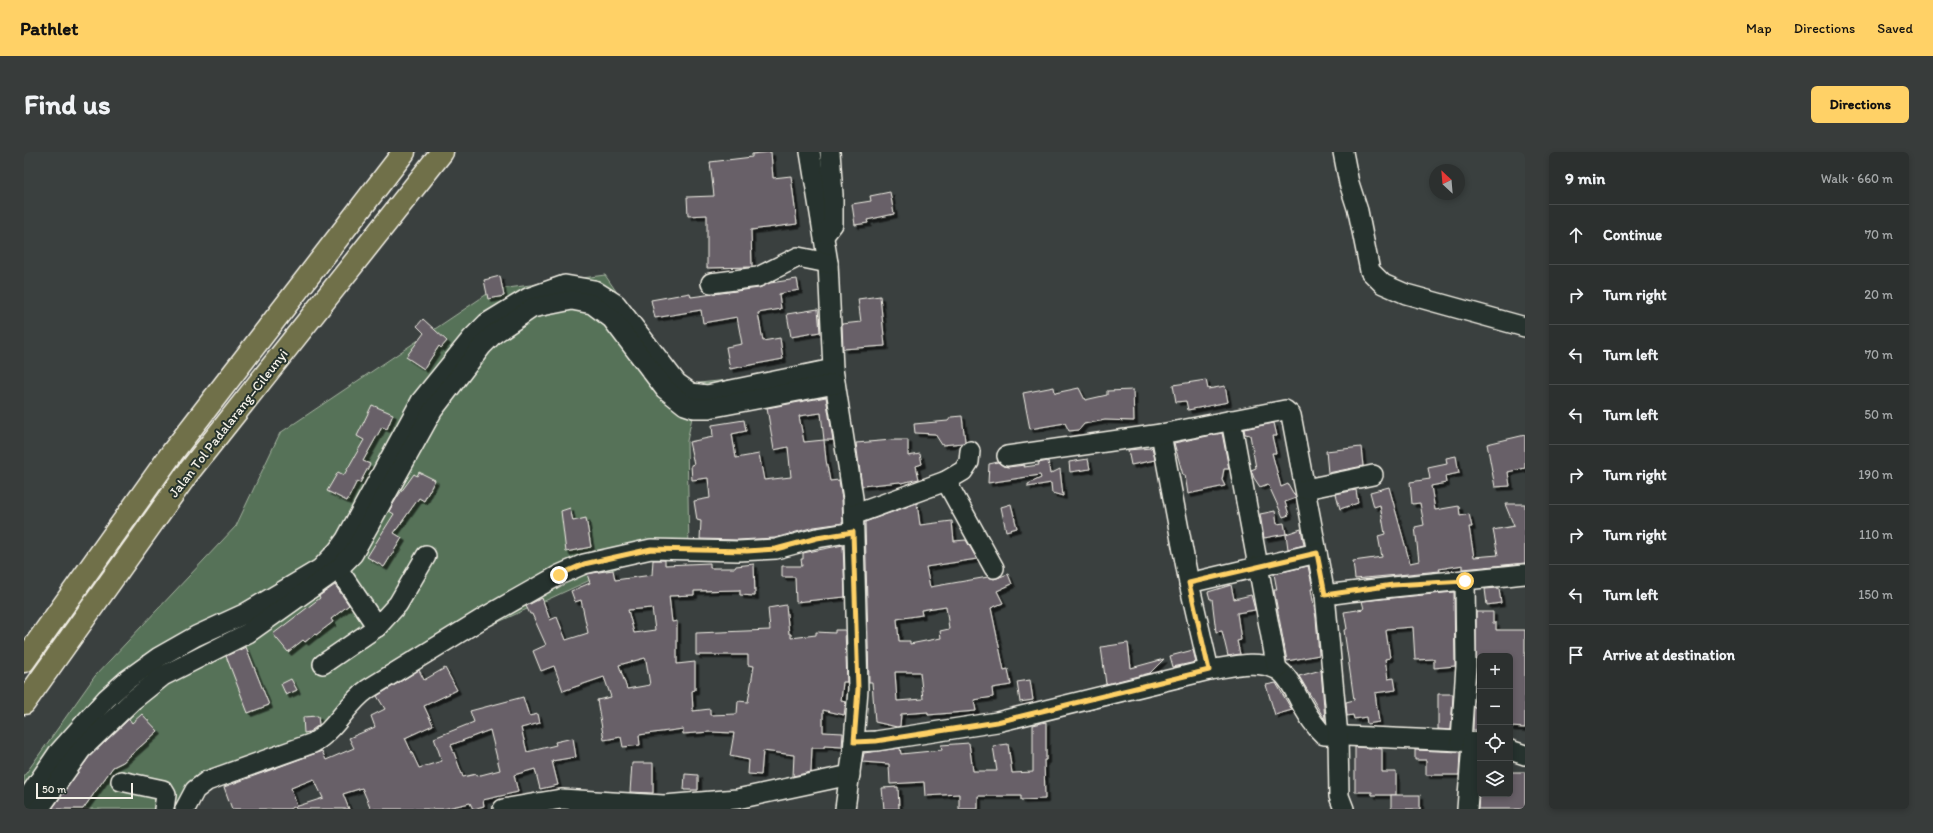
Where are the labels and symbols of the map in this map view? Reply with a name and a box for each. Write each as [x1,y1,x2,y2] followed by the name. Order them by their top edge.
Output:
[1429,164,1465,200] north arrow
[165,346,292,501] street label: Jalan Tol Padalarang–Cileunyi
[550,566,568,584] route end
[1456,572,1474,590] route start
[36,781,133,800] scale bar

